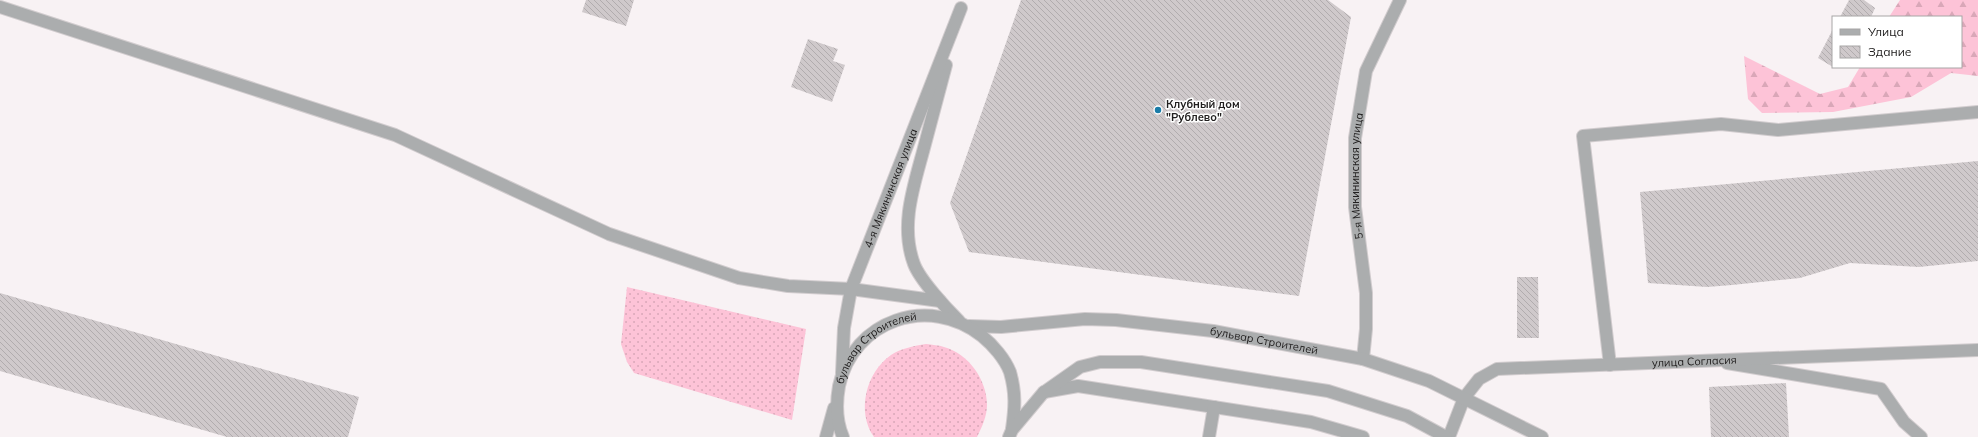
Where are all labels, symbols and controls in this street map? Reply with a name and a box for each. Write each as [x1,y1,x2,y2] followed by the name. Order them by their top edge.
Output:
[1832,16,1962,68] legend
[1867,24,1904,39] text: Улица
[1868,44,1912,59] text: Здание
[1166,97,1240,124] place label: Клубный дом "Рублево"
[1153,105,1163,115] marker: Клубный дом "Рублево"
[1348,111,1366,240] street label: 5-я Мякининская улица
[861,126,920,250] street label: 4-я Мякининская улица
[833,309,917,385] street label: бульвар Строителей
[1209,324,1319,357] street label: бульвар Строителей
[1652,353,1737,370] street label: улица Согласия

